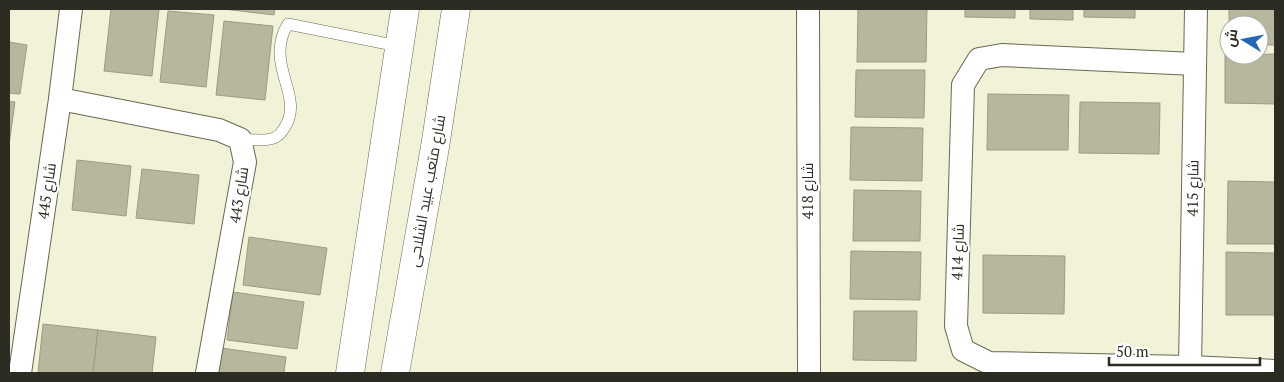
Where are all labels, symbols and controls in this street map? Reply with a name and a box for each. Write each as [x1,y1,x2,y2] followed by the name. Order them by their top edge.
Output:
[1219,15,1269,65] north arrow
[1220,27,1242,48] text: ش
[403,113,451,269] street label: شارع متعب عبيد الشلاحى
[1182,159,1204,217] street label: شارع 415
[32,161,62,221] street label: شارع 445
[797,163,819,219] street label: شارع 418
[224,165,254,225] street label: شارع 443
[946,223,970,281] street label: شارع 414
[1109,334,1260,366] scale bar
[1116,341,1149,361] text: 50 m

